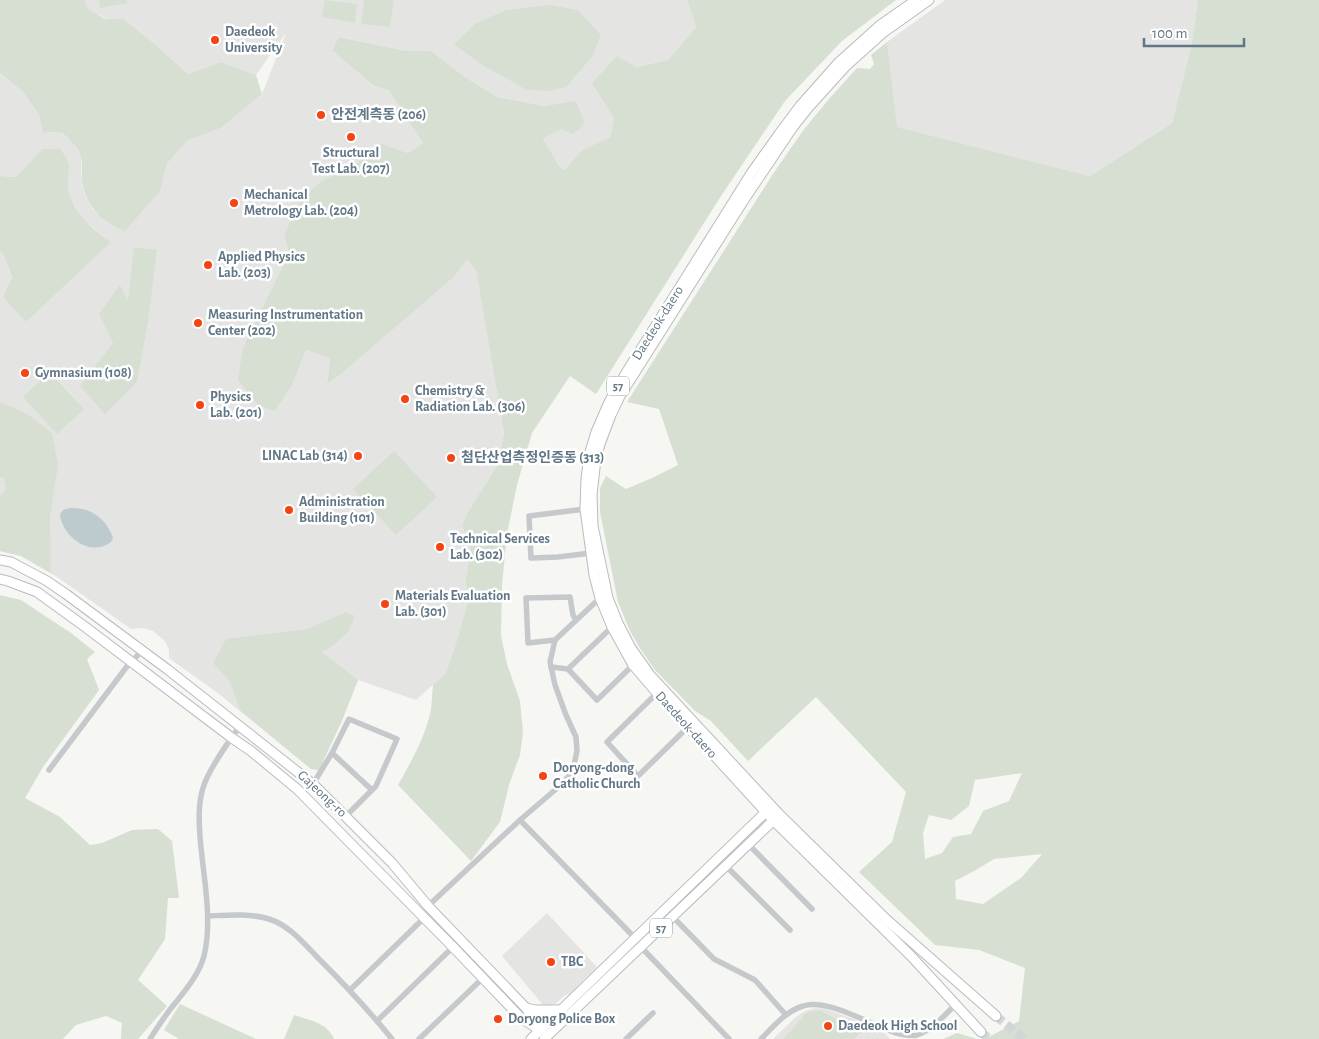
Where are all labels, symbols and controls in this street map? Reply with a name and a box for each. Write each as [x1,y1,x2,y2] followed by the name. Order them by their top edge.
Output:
[1144,15,1244,47] scale bar
[225,25,283,55] place label: Daedeok University
[1152,26,1187,41] text: 100 m
[209,34,221,46] marker: Daedeok University
[331,107,427,122] place label: 안전계측동 (206)
[315,109,327,121] marker: 안전계측동 (206)
[345,131,357,143] marker: Structural Test Lab. (207)
[312,146,390,176] place label: Structural Test Lab. (207)
[244,188,358,218] place label: Mechanical Metrology Lab. (204)
[228,197,240,209] marker: Mechanical Metrology Lab. (204)
[218,250,305,280] place label: Applied Physics Lab. (203)
[202,259,214,271] marker: Applied Physics Lab. (203)
[630,283,686,362] street label: Daedeok-daero
[208,308,363,338] place label: Measuring Instrumentation Center (202)
[192,317,204,329] marker: Measuring Instrumentation Center (202)
[35,366,132,380] place label: Gymnasium (108)
[19,367,31,379] marker: Gymnasium (108)
[607,376,629,396] road number: 57
[415,384,526,414] place label: Chemistry & Radiation Lab. (306)
[210,390,262,420] place label: Physics Lab. (201)
[399,393,411,405] marker: Chemistry & Radiation Lab. (306)
[194,399,206,411] marker: Physics Lab. (201)
[262,449,348,463] place label: LINAC Lab (314)
[352,450,364,462] marker: LINAC Lab (314)
[461,450,604,465] place label: 첨단산업측정인증동 (313)
[445,452,457,464] marker: 첨단산업측정인증동 (313)
[299,495,385,525] place label: Administration Building (101)
[283,504,295,516] marker: Administration Building (101)
[450,532,550,562] place label: Technical Services Lab. (302)
[434,541,446,553] marker: Technical Services Lab. (302)
[395,589,510,619] place label: Materials Evaluation Lab. (301)
[379,598,391,610] marker: Materials Evaluation Lab. (301)
[653,689,719,761] street label: Daedeok-daero
[553,761,641,791] place label: Doryong-dong Catholic Church
[295,768,349,820] street label: Gajeong-ro
[537,770,549,782] marker: Doryong-dong Catholic Church
[650,918,672,938] road number: 57
[561,955,584,969] place label: TBC
[545,956,557,968] marker: TBC
[508,1012,616,1026] place label: Doryong Police Box
[492,1013,504,1025] marker: Doryong Police Box
[838,1019,957,1033] place label: Daedeok High School
[822,1020,834,1032] marker: Daedeok High School

